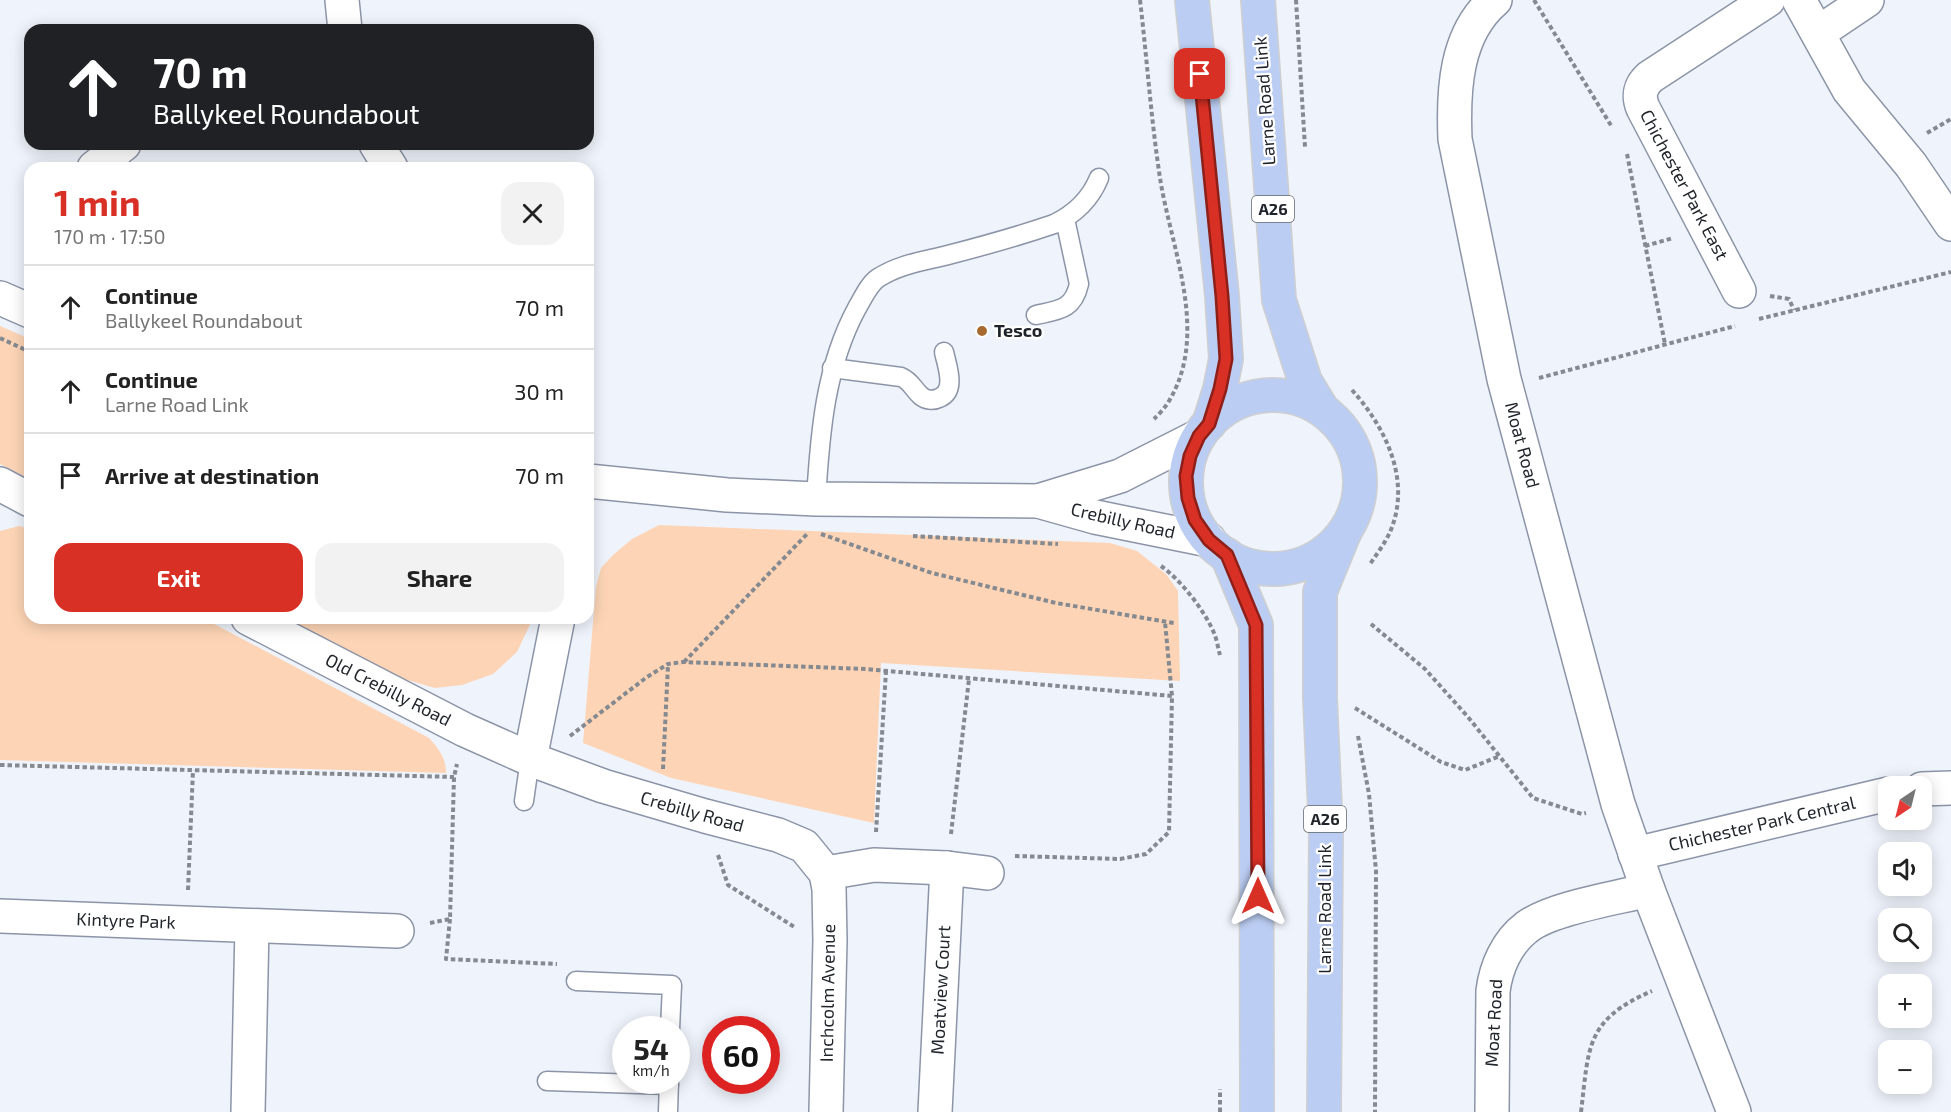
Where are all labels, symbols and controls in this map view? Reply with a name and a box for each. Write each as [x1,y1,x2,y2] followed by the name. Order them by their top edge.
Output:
[1249,36,1279,166] street label: Larne Road Link
[153,46,248,96] text: 70 m
[54,48,132,126] icon: ahead
[1174,48,1225,99] pin
[1183,57,1216,90] icon: arrive
[153,97,420,129] text: Ballykeel Roundabout
[1636,106,1734,264] street label: Chichester Park East
[54,180,141,223] text: 1 min
[501,182,564,245] button: close
[1252,196,1294,222] road number: A26
[54,224,166,248] text: 170 m · 17:50
[105,282,198,308] text: Continue
[54,291,87,324] icon: ahead
[515,294,564,320] text: 70 m
[105,308,303,332] text: Ballykeel Roundabout
[994,319,1042,341] place label: Tesco
[975,324,989,338] marker: Tesco
[105,366,198,392] text: Continue
[54,375,87,408] icon: ahead
[514,378,564,404] text: 30 m
[105,392,249,416] text: Larne Road Link
[1501,399,1545,490] street label: Moat Road
[54,459,87,492] icon: arrive
[105,462,319,488] text: Arrive at destination
[515,462,564,488] text: 70 m
[1069,497,1178,543] street label: Crebilly Road
[54,543,303,612] button: Exit
[315,543,564,612] button: Share
[322,648,455,730] street label: Old Crebilly Road
[1878,776,1932,830] north arrow
[1878,776,1932,1094] map controls
[638,786,747,836] street label: Crebilly Road
[1666,791,1858,855] street label: Chichester Park Central
[1304,806,1346,832] road number: A26
[1878,842,1932,896] button: sound
[1313,844,1335,974] street label: Larne Road Link
[1226,864,1290,928] position arrow
[76,907,176,933] street label: Kintyre Park
[1878,908,1932,962] button: search
[815,924,839,1062] street label: Inchcolm Avenue
[926,924,954,1055] street label: Moatview Court
[1878,974,1932,1028] button: +
[1480,978,1506,1068] street label: Moat Road
[702,1016,780,1094] speed limit sign: 60
[633,1030,669,1066] text: 54
[1878,1040,1932,1094] button: −
[632,1061,670,1079] text: km/h

